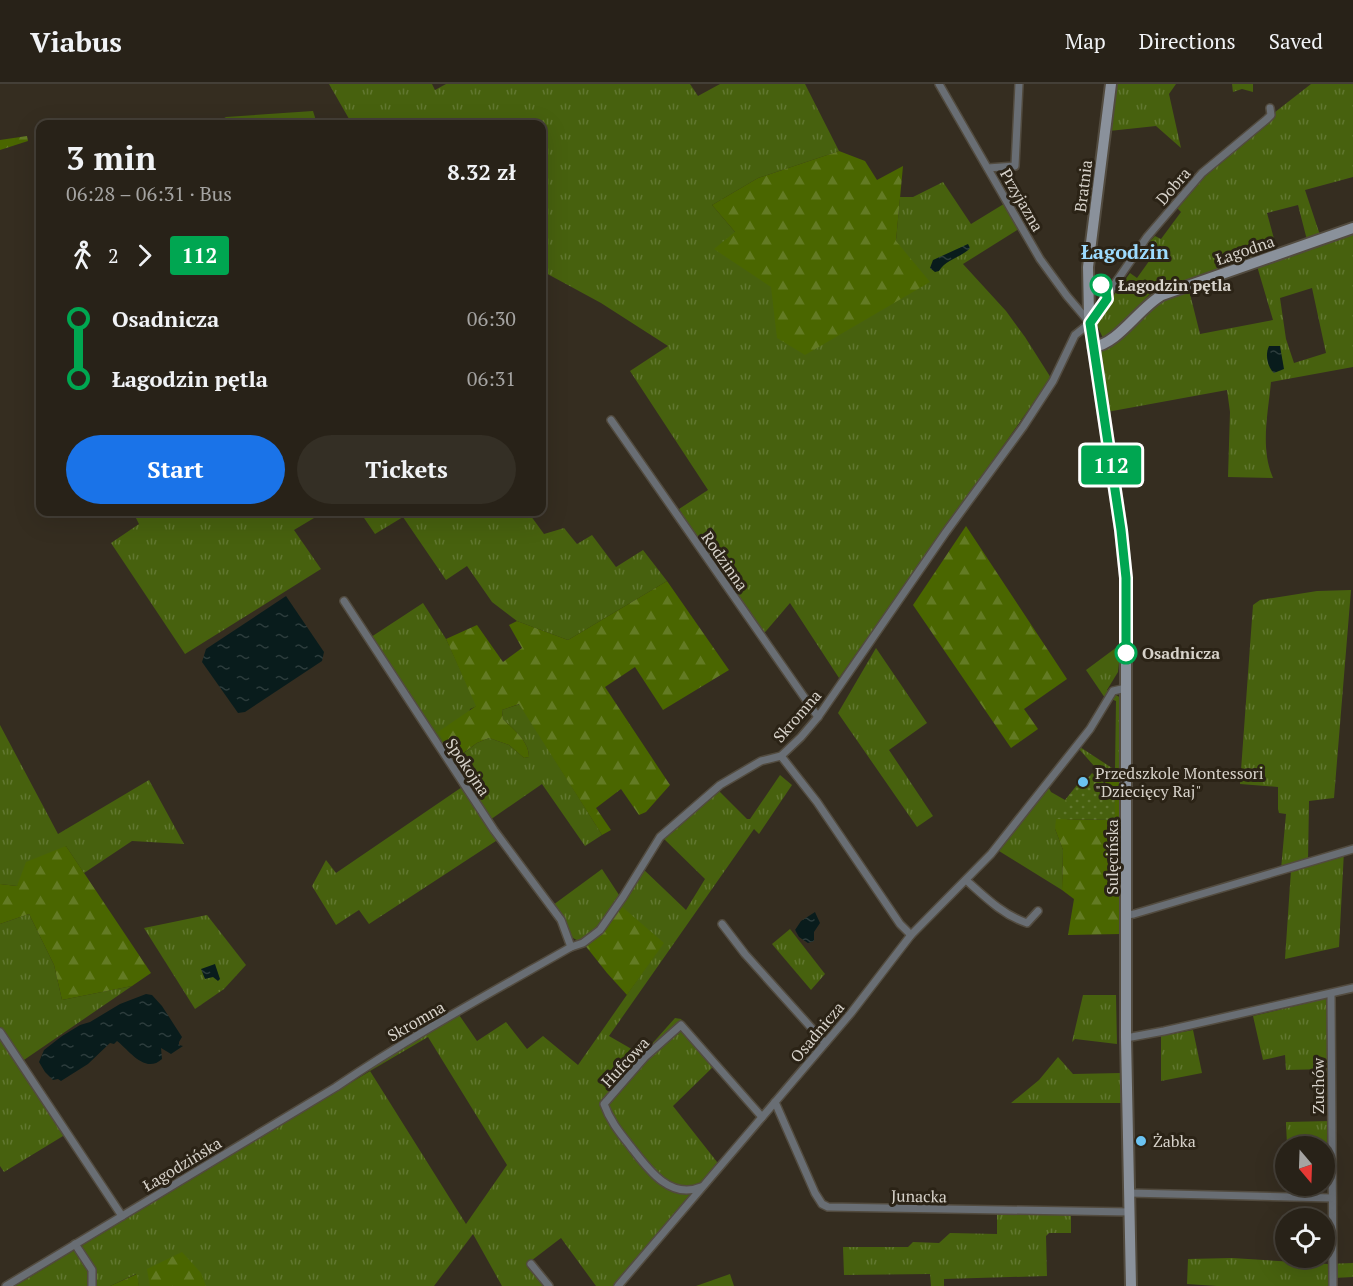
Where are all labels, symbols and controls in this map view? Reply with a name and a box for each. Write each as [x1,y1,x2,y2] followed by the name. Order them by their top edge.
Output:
[30,23,122,60] text: Viabus
[1065,27,1106,55] text: Map
[1139,27,1236,55] text: Directions
[1269,27,1323,55] text: Saved
[66,136,156,179] text: 3 min
[447,157,516,186] text: 8.32 zł
[1069,159,1097,213] street label: Bratnia
[1151,163,1195,209] street label: Dobra
[995,164,1049,236] street label: Przyjazna
[66,180,232,207] text: 06:28 – 06:31 · Bus
[1213,230,1277,270] street label: Łagodna
[1081,238,1169,265] district label: Łagodzin
[66,239,99,272] icon: walk
[128,239,161,272] icon: forward
[182,241,217,269] text: 112
[108,242,119,269] text: 2
[1090,274,1112,296] marker: Łagodzin pętla
[1118,274,1232,296] place label: Łagodzin pętla
[112,304,219,333] text: Osadnicza
[467,305,516,332] text: 06:30
[112,364,268,393] text: Łagodzin pętla
[467,365,516,392] text: 06:31
[66,435,285,504] button: Start
[297,435,516,504] button: Tickets
[1076,446,1146,484] line badge: 112
[1093,451,1129,479] text: 112
[697,527,753,595] street label: Rodzinna
[1115,642,1137,664] marker: Osadnicza
[1142,642,1220,664] place label: Osadnicza
[768,685,826,747] street label: Skromna
[441,734,495,800] street label: Spokojna
[1095,762,1264,802] place label: Przedszkole Montessori "Dziecięcy Raj"
[1076,775,1090,789] marker: Przedszkole Montessori "Dziecięcy Raj"
[1101,819,1123,895] street label: Sulęcińska
[383,996,449,1046] street label: Skromna
[785,997,849,1067] street label: Osadnicza
[596,1032,654,1092] street label: Hufcowa
[1307,1058,1329,1114] street label: Zuchów
[1153,1130,1196,1152] place label: Żabka
[138,1132,226,1196] street label: Łagodzińska
[1134,1134,1148,1148] marker: Żabka
[1275,1136,1335,1196] north arrow
[1275,1136,1335,1268] map controls
[891,1185,947,1207] street label: Junacka
[1275,1208,1335,1268] button: locate

